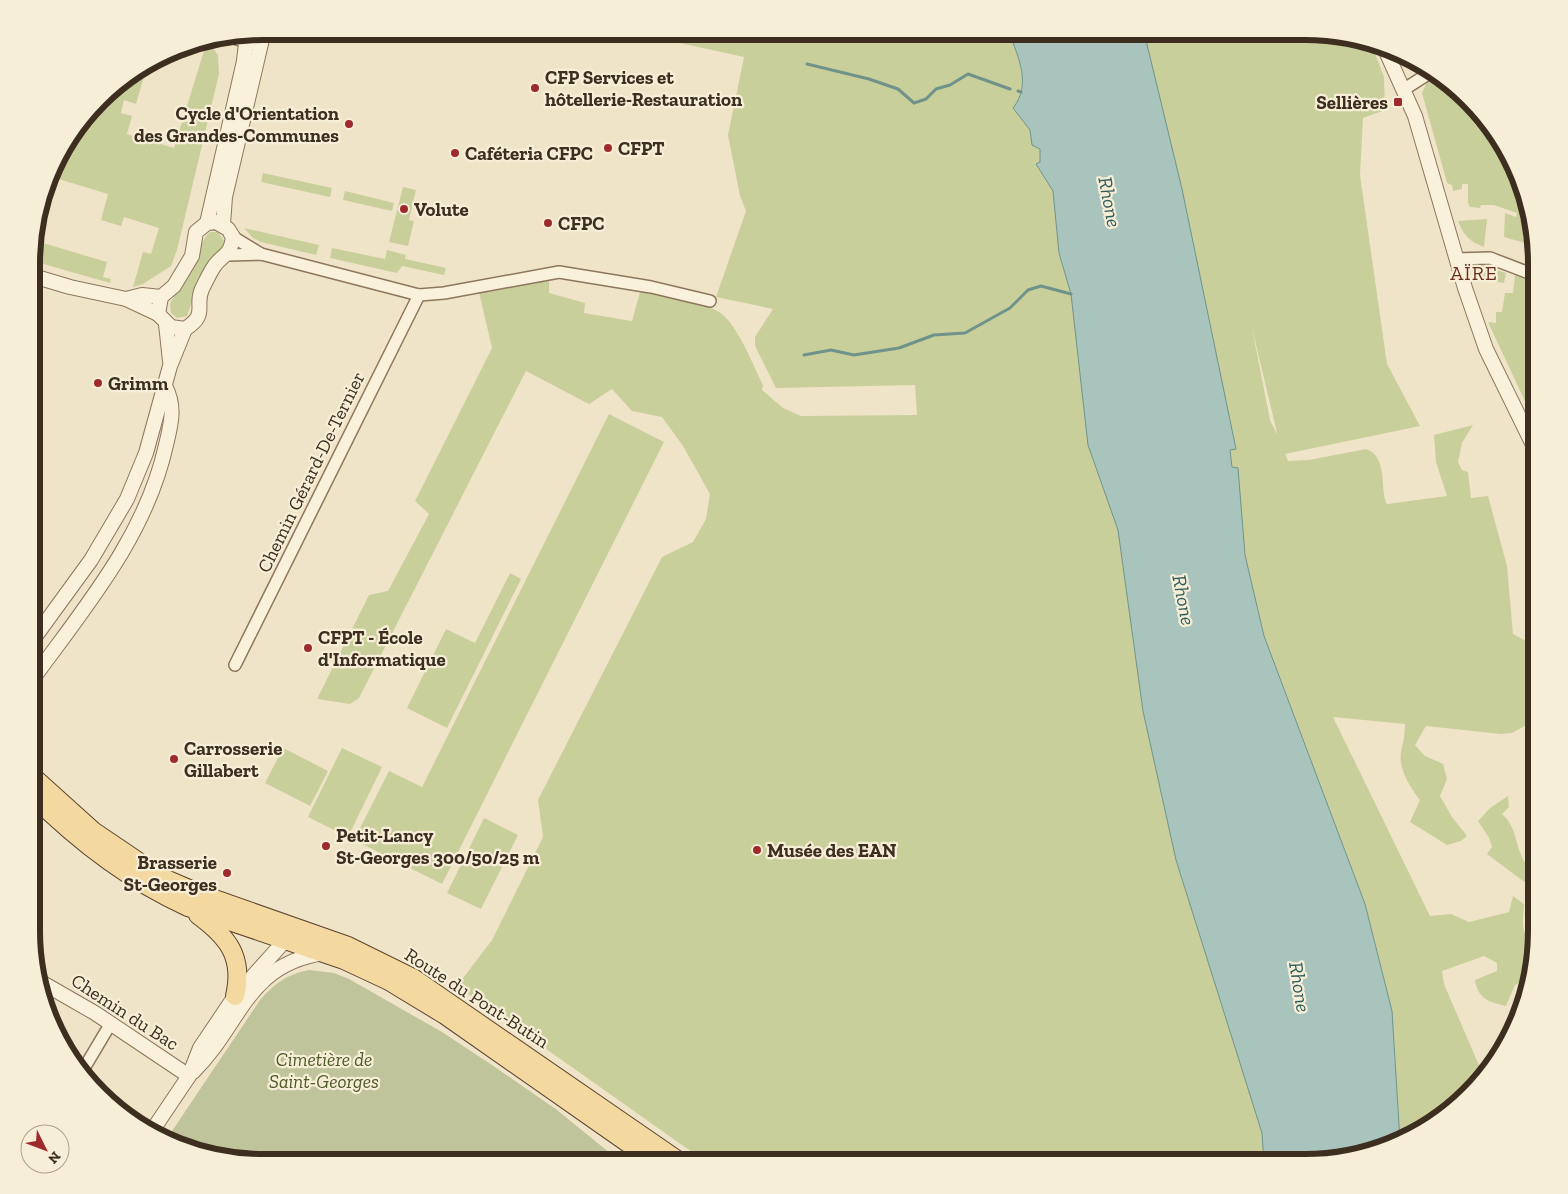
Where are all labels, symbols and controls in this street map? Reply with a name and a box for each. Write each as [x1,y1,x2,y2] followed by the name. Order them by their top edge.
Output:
[545,66,743,111] place label: CFP Services et hôtellerie-Restauration
[529,82,541,94] marker: CFP Services et hôtellerie-Restauration
[1316,91,1388,114] place label: Sellières
[1392,96,1404,108] marker: Sellières
[134,102,340,147] place label: Cycle d'Orientation des Grandes-Communes
[343,118,355,130] marker: Cycle d'Orientation des Grandes-Communes
[618,137,665,160] place label: CFPT
[465,142,593,165] place label: Caféteria CFPC
[602,142,614,154] marker: CFPT
[449,147,461,159] marker: Caféteria CFPC
[1093,175,1127,229] water label: Rhone
[414,198,469,221] place label: Volute
[398,203,410,215] marker: Volute
[558,212,605,235] place label: CFPC
[542,217,554,229] marker: CFPC
[1450,261,1498,285] district label: AÏRE
[252,368,370,576] street label: Chemin Gérard-De-Ternier
[108,372,169,395] place label: Grimm
[92,377,104,389] marker: Grimm
[1167,573,1201,627] water label: Rhone
[318,626,446,671] place label: CFPT - École d'Informatique
[302,642,314,654] marker: CFPT - École d'Informatique
[184,737,282,782] place label: Carrosserie Gillabert
[168,753,180,765] marker: Carrosserie Gillabert
[336,824,540,869] place label: Petit-Lancy St-Georges 300/50/25 m
[767,839,897,862] place label: Musée des EAN
[320,840,332,852] marker: Petit-Lancy St-Georges 300/50/25 m
[751,844,763,856] marker: Musée des EAN
[124,851,217,896] place label: Brasserie St-Georges
[221,867,233,879] marker: Brasserie St-Georges
[401,943,554,1053] street label: Route du Pont-Butin
[1284,960,1316,1014] water label: Rhone
[67,969,183,1055] street label: Chemin du Bac
[269,1048,379,1093] park label: Cimetière de Saint-Georges
[20,1124,70,1174] north arrow
[44,1148,64,1167] text: N

